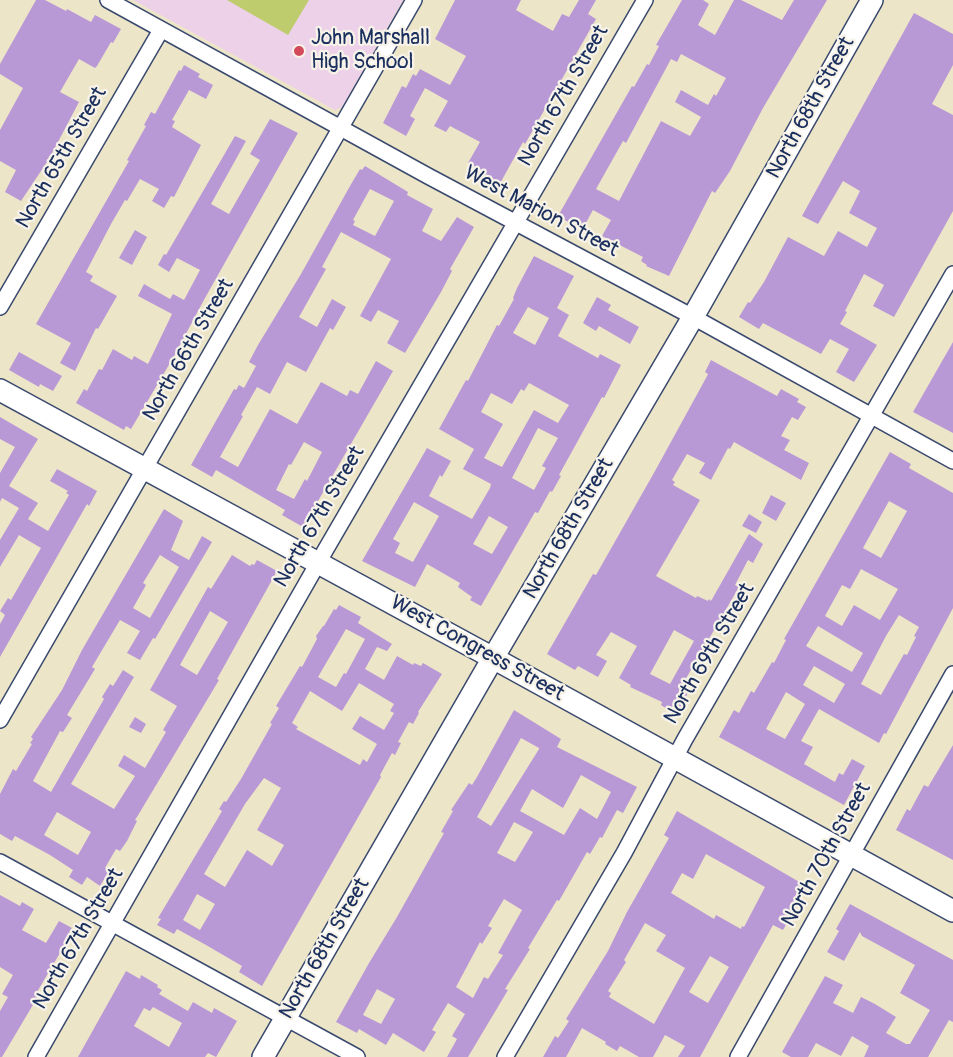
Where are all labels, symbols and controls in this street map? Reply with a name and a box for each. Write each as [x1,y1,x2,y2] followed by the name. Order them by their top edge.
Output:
[513,21,615,171] street label: North 67th Street
[311,26,430,76] place label: John Marshall High School
[762,33,860,183] street label: North 68th Street
[292,44,306,58] marker: John Marshall High School
[11,83,113,233] street label: North 65th Street
[459,161,623,263] street label: West Marion Street
[138,274,240,426] street label: North 66th Street
[269,442,371,592] street label: North 67th Street
[518,454,620,604] street label: North 68th Street
[659,579,761,729] street label: North 69th Street
[386,591,568,707] street label: West Congress Street
[777,778,877,932] street label: North 70th Street
[28,864,130,1014] street label: North 67th Street
[274,874,376,1024] street label: North 68th Street

